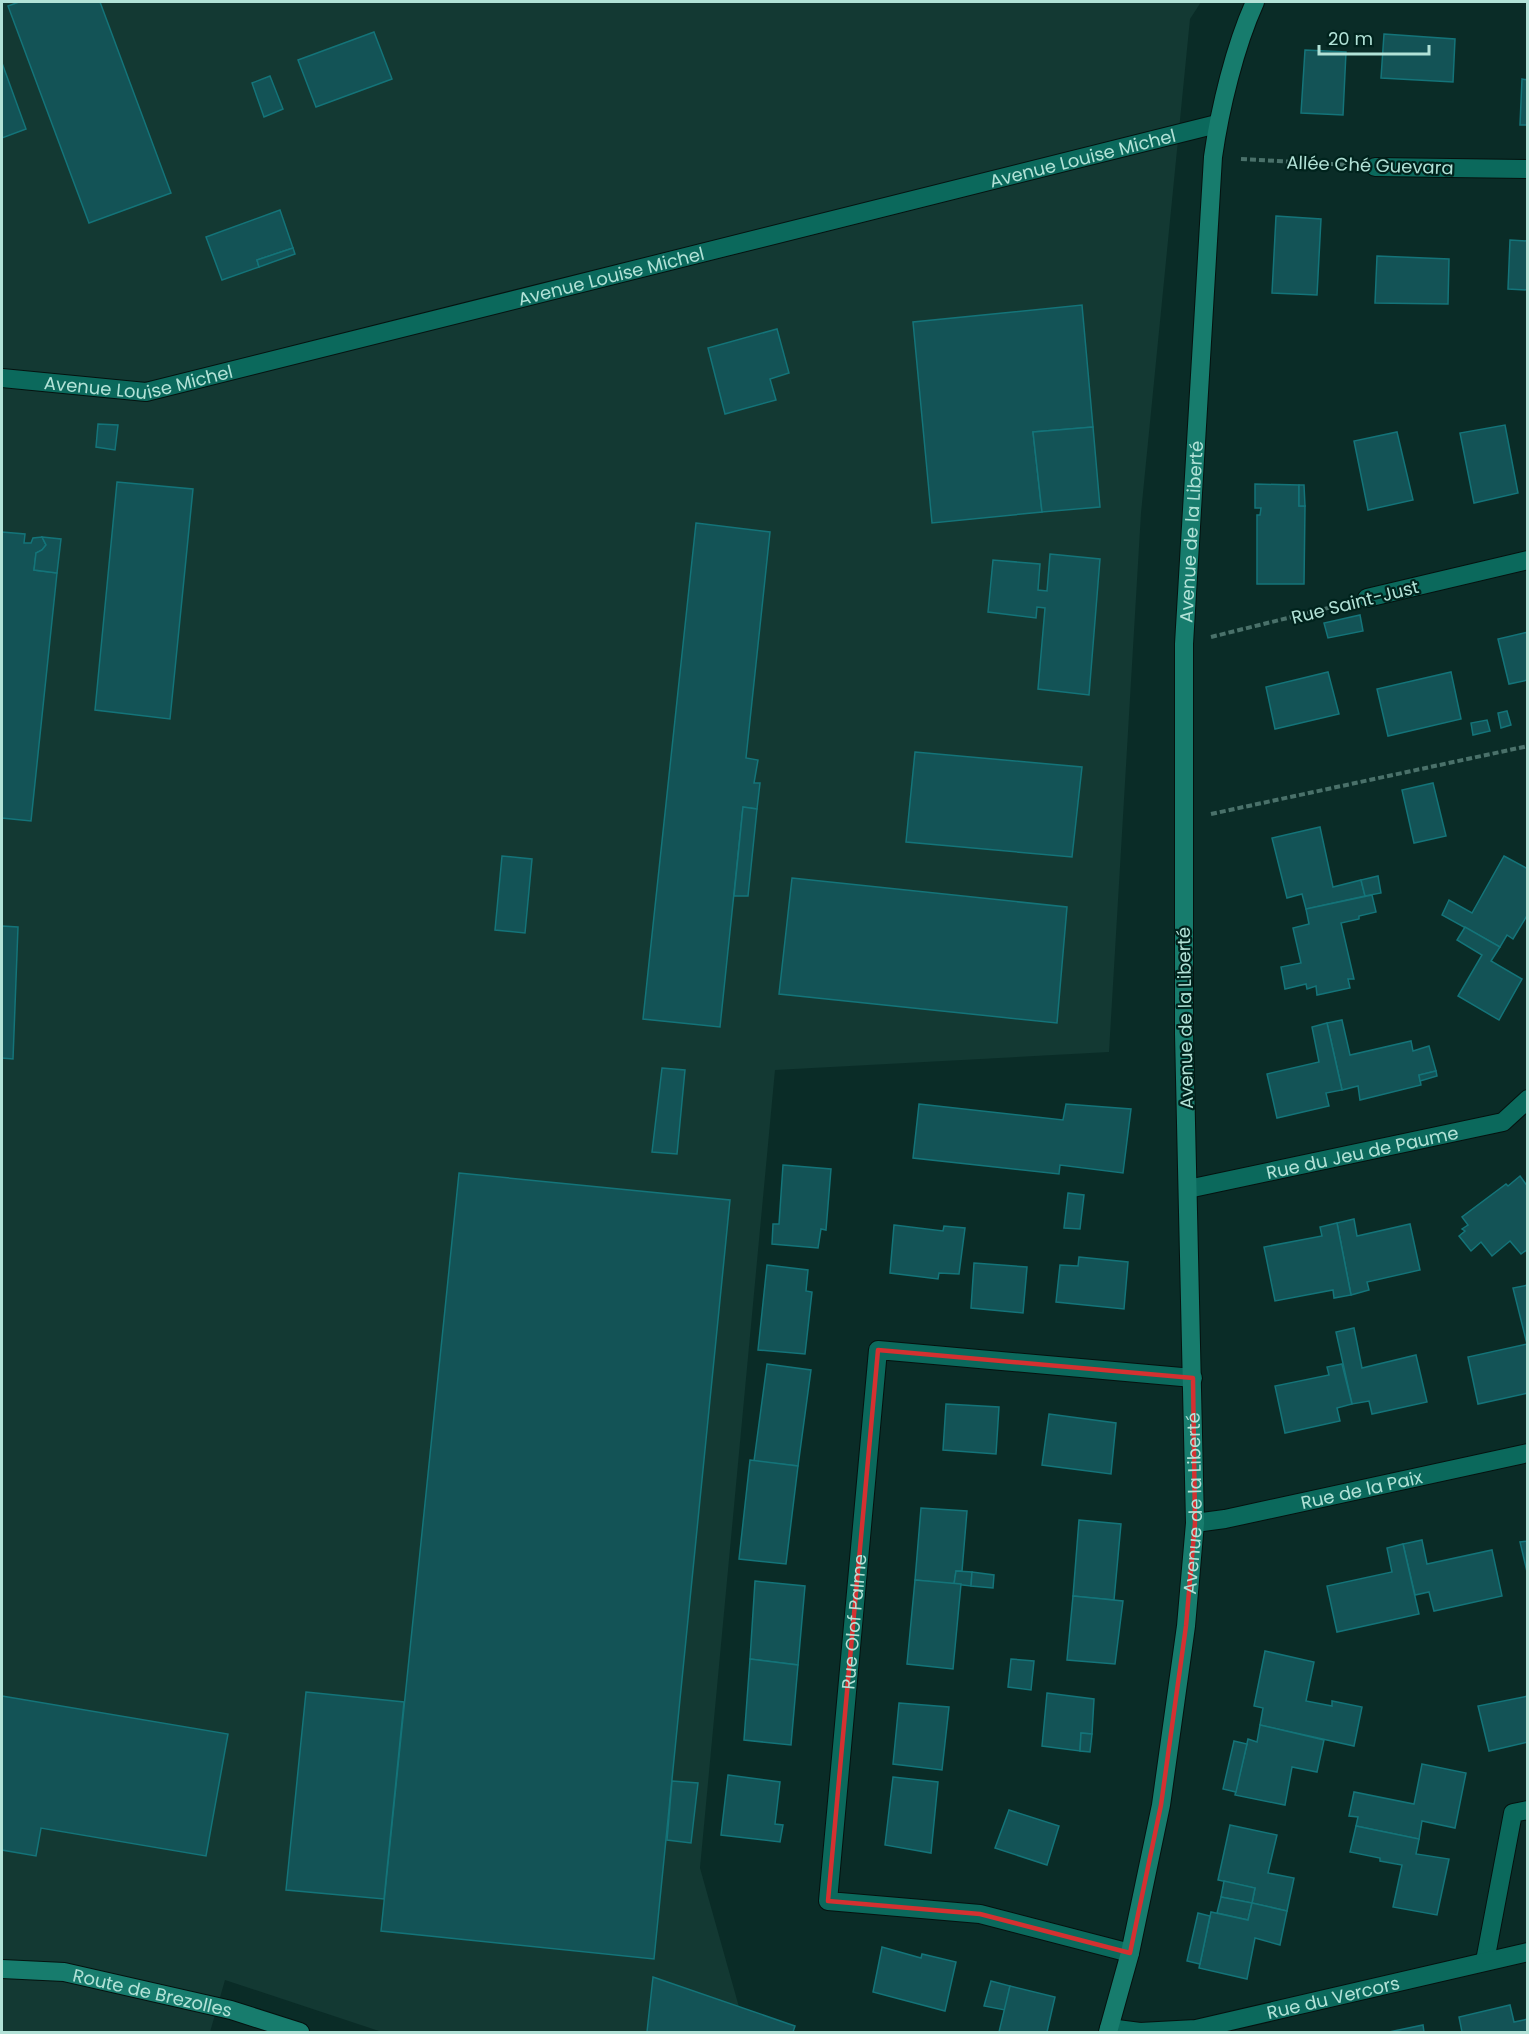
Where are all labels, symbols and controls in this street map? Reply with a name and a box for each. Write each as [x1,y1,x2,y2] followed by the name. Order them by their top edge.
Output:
[1319,18,1428,56] scale bar
[1328,26,1373,51] text: 20 m
[987,122,1178,193] street label: Avenue Louise Michel
[1286,150,1454,180] street label: Allée Ché Guevara
[515,240,707,311] street label: Avenue Louise Michel
[43,358,235,405] street label: Avenue Louise Michel
[1173,440,1209,623] street label: Avenue de la Liberté
[1289,574,1421,630] street label: Rue Saint-Just
[1171,927,1199,1109] street label: Avenue de la Liberté
[1264,1119,1461,1185] street label: Rue du Jeu de Paume
[1176,1412,1208,1595] street label: Avenue de la Liberté
[1298,1464,1425,1515] street label: Rue de la Paix
[835,1553,872,1691] street label: Rue Olof Palme
[70,1962,235,2022] street label: Route de Brezolles
[1264,1970,1402,2025] street label: Rue du Vercors

